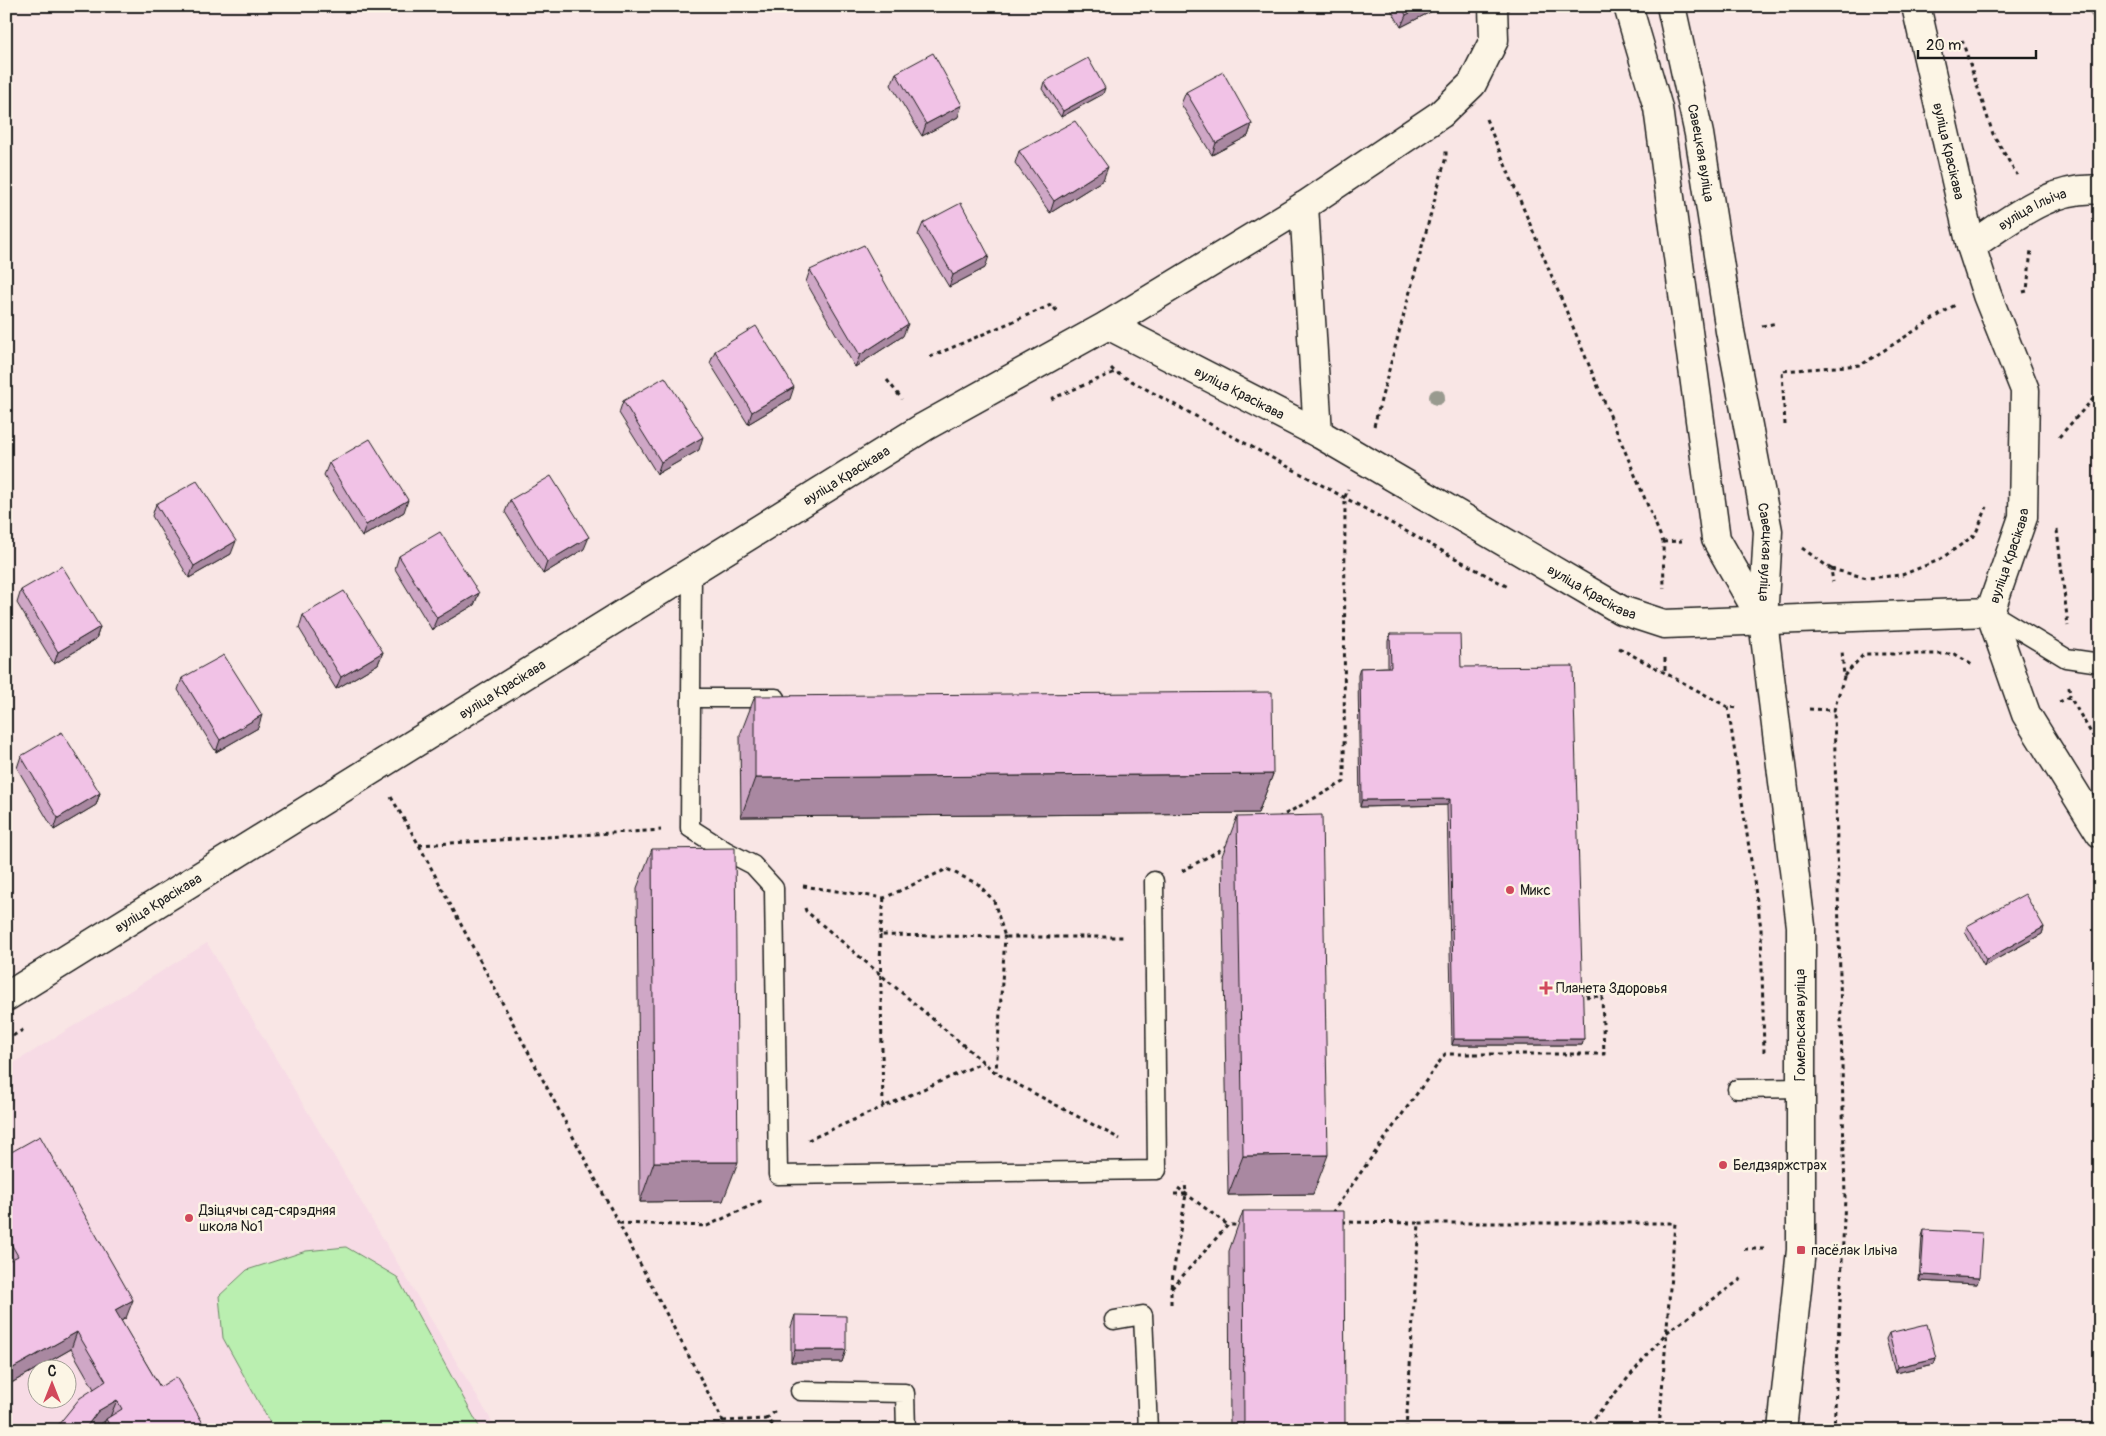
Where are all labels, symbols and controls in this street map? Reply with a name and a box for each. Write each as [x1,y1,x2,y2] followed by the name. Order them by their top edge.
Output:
[1918,28,2036,60] scale bar
[1926,36,1961,55] text: 20 m
[1929,101,1968,201] street label: вуліца Красікава
[1684,102,1718,203] street label: Савецкая вуліца
[1995,185,2068,234] street label: вуліца Ільіча
[1191,363,1287,423] street label: вуліца Красікава
[800,442,893,509] street label: вуліца Красікава
[1754,501,1776,602] street label: Савецкая вуліца
[1986,508,2032,605] street label: вуліца Красікава
[1544,561,1638,623] street label: вуліца Красікава
[456,656,549,723] street label: вуліца Красікава
[112,870,205,936] street label: вуліца Красікава
[1520,882,1551,899] place label: Микс
[1504,884,1516,896] marker: Микс
[1792,969,1809,1081] street label: Гомельская вуліца
[1556,980,1667,997] place label: Планета Здоровья
[1540,982,1552,994] marker: Планета Здоровья
[1733,1157,1827,1174] place label: Белдзяржстрах
[1717,1159,1729,1171] marker: Белдзяржстрах
[198,1202,335,1235] place label: Дзіцячы сад-сярэдняя школа №1
[183,1212,195,1224] marker: Дзіцячы сад-сярэдняя школа №1
[1811,1242,1897,1259] place label: пасёлак Ільіча
[1795,1244,1807,1256] marker: пасёлак Ільіча
[28,1358,78,1408] north arrow
[48,1363,57,1380] text: С

